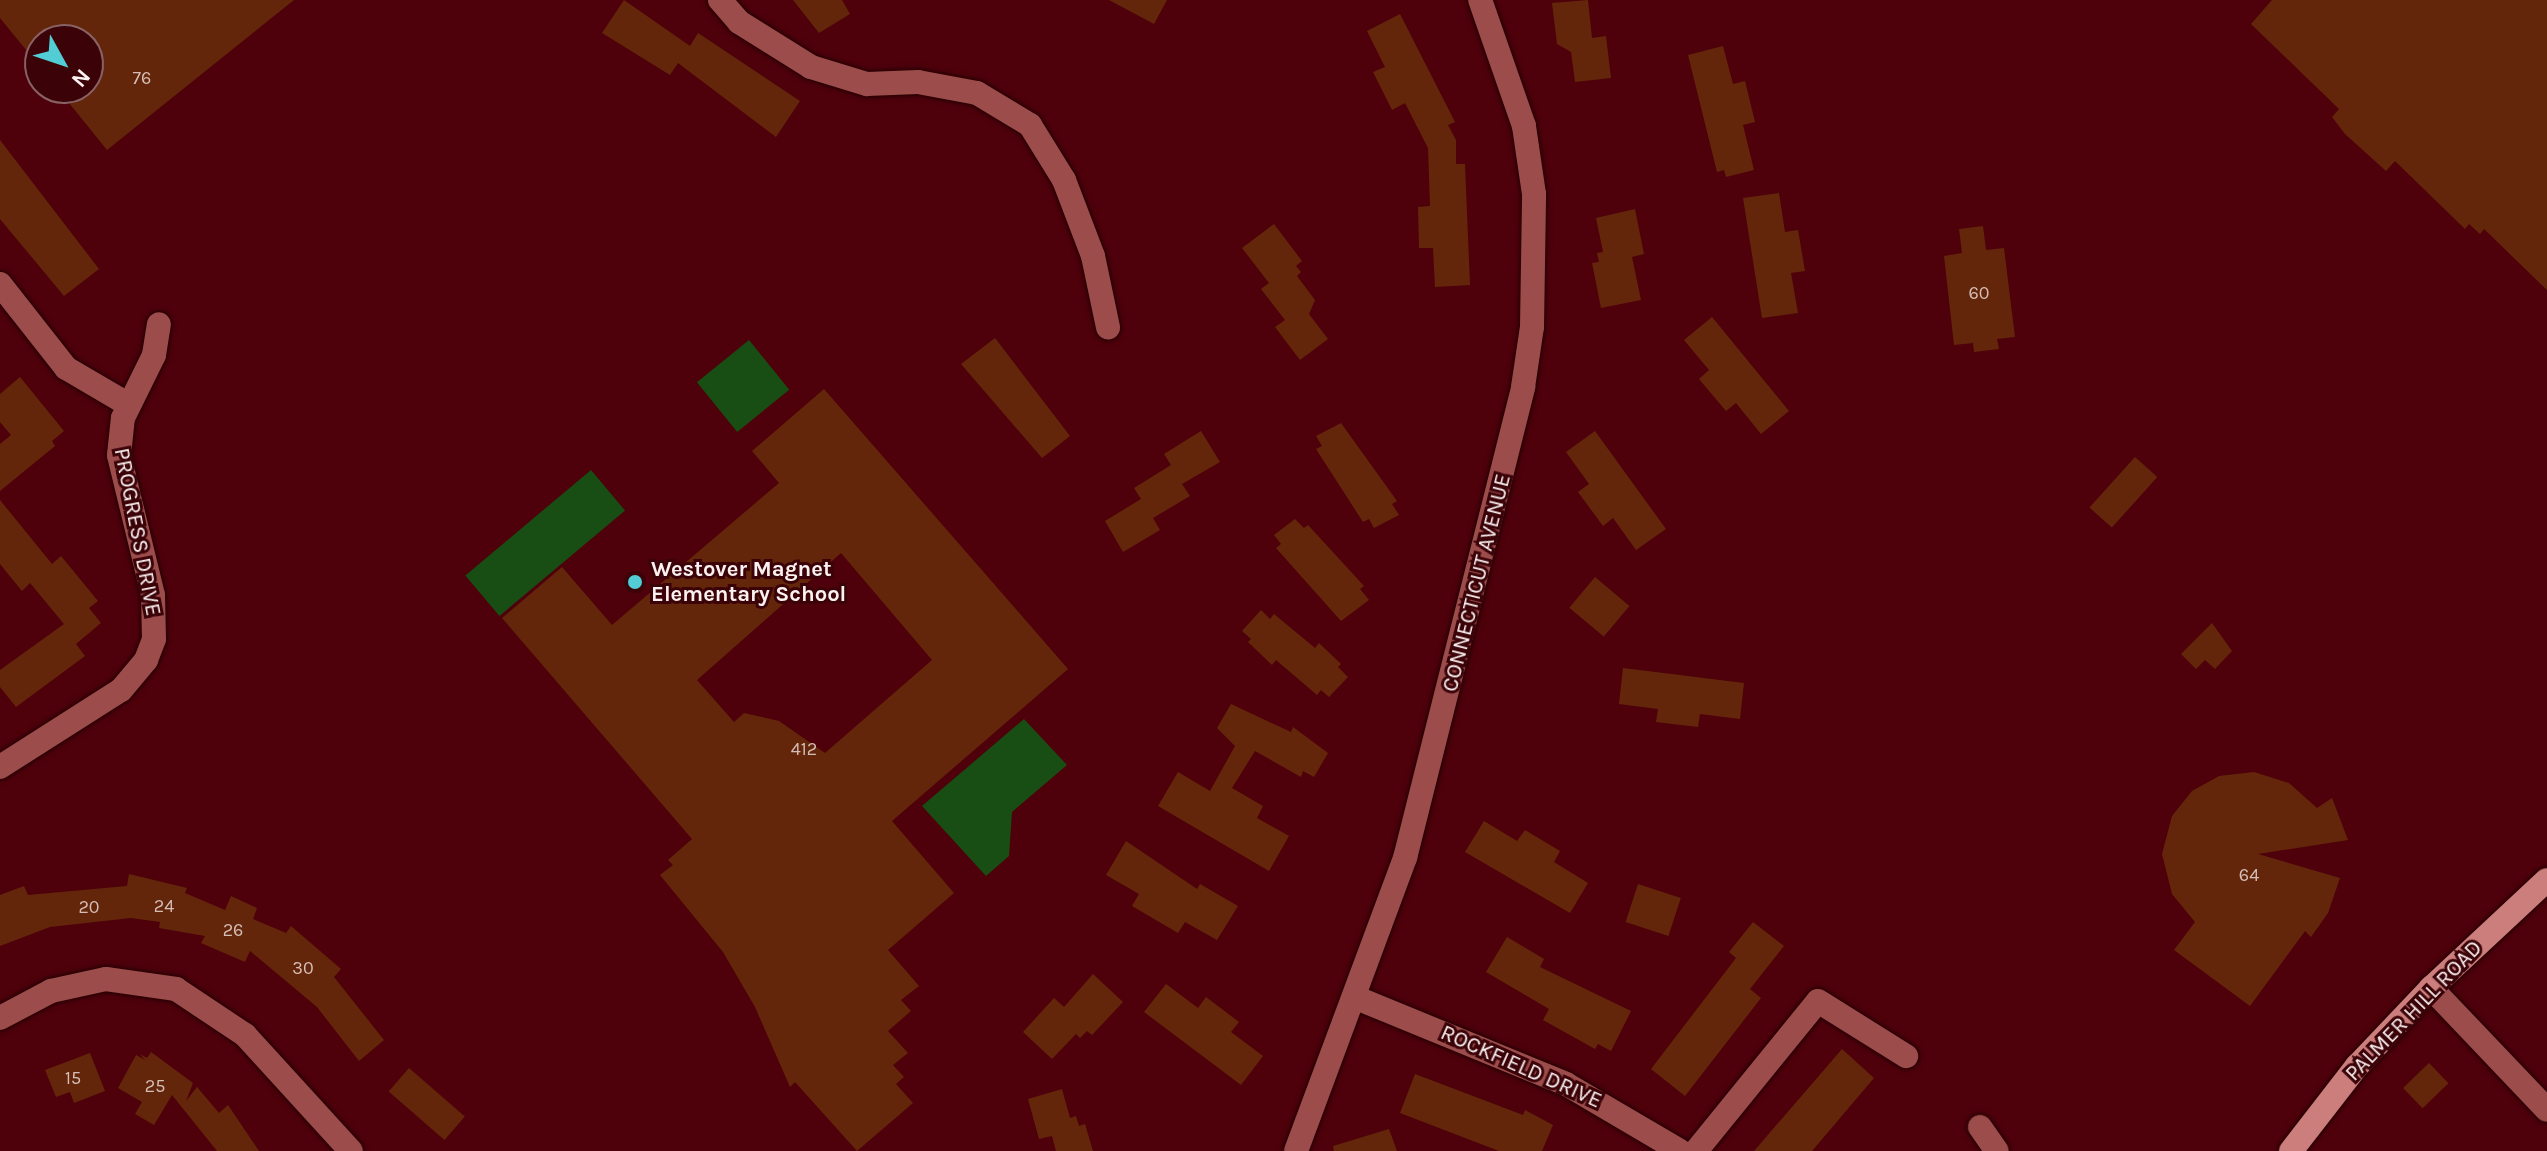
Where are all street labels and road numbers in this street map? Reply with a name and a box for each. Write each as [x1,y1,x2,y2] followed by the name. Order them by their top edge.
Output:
[108,446,166,618] street label: PROGRESS DRIVE
[1437,471,1517,695] street label: CONNECTICUT AVENUE
[2340,935,2488,1087] street label: PALMER HILL ROAD
[1436,1020,1606,1114] street label: ROCKFIELD DRIVE

